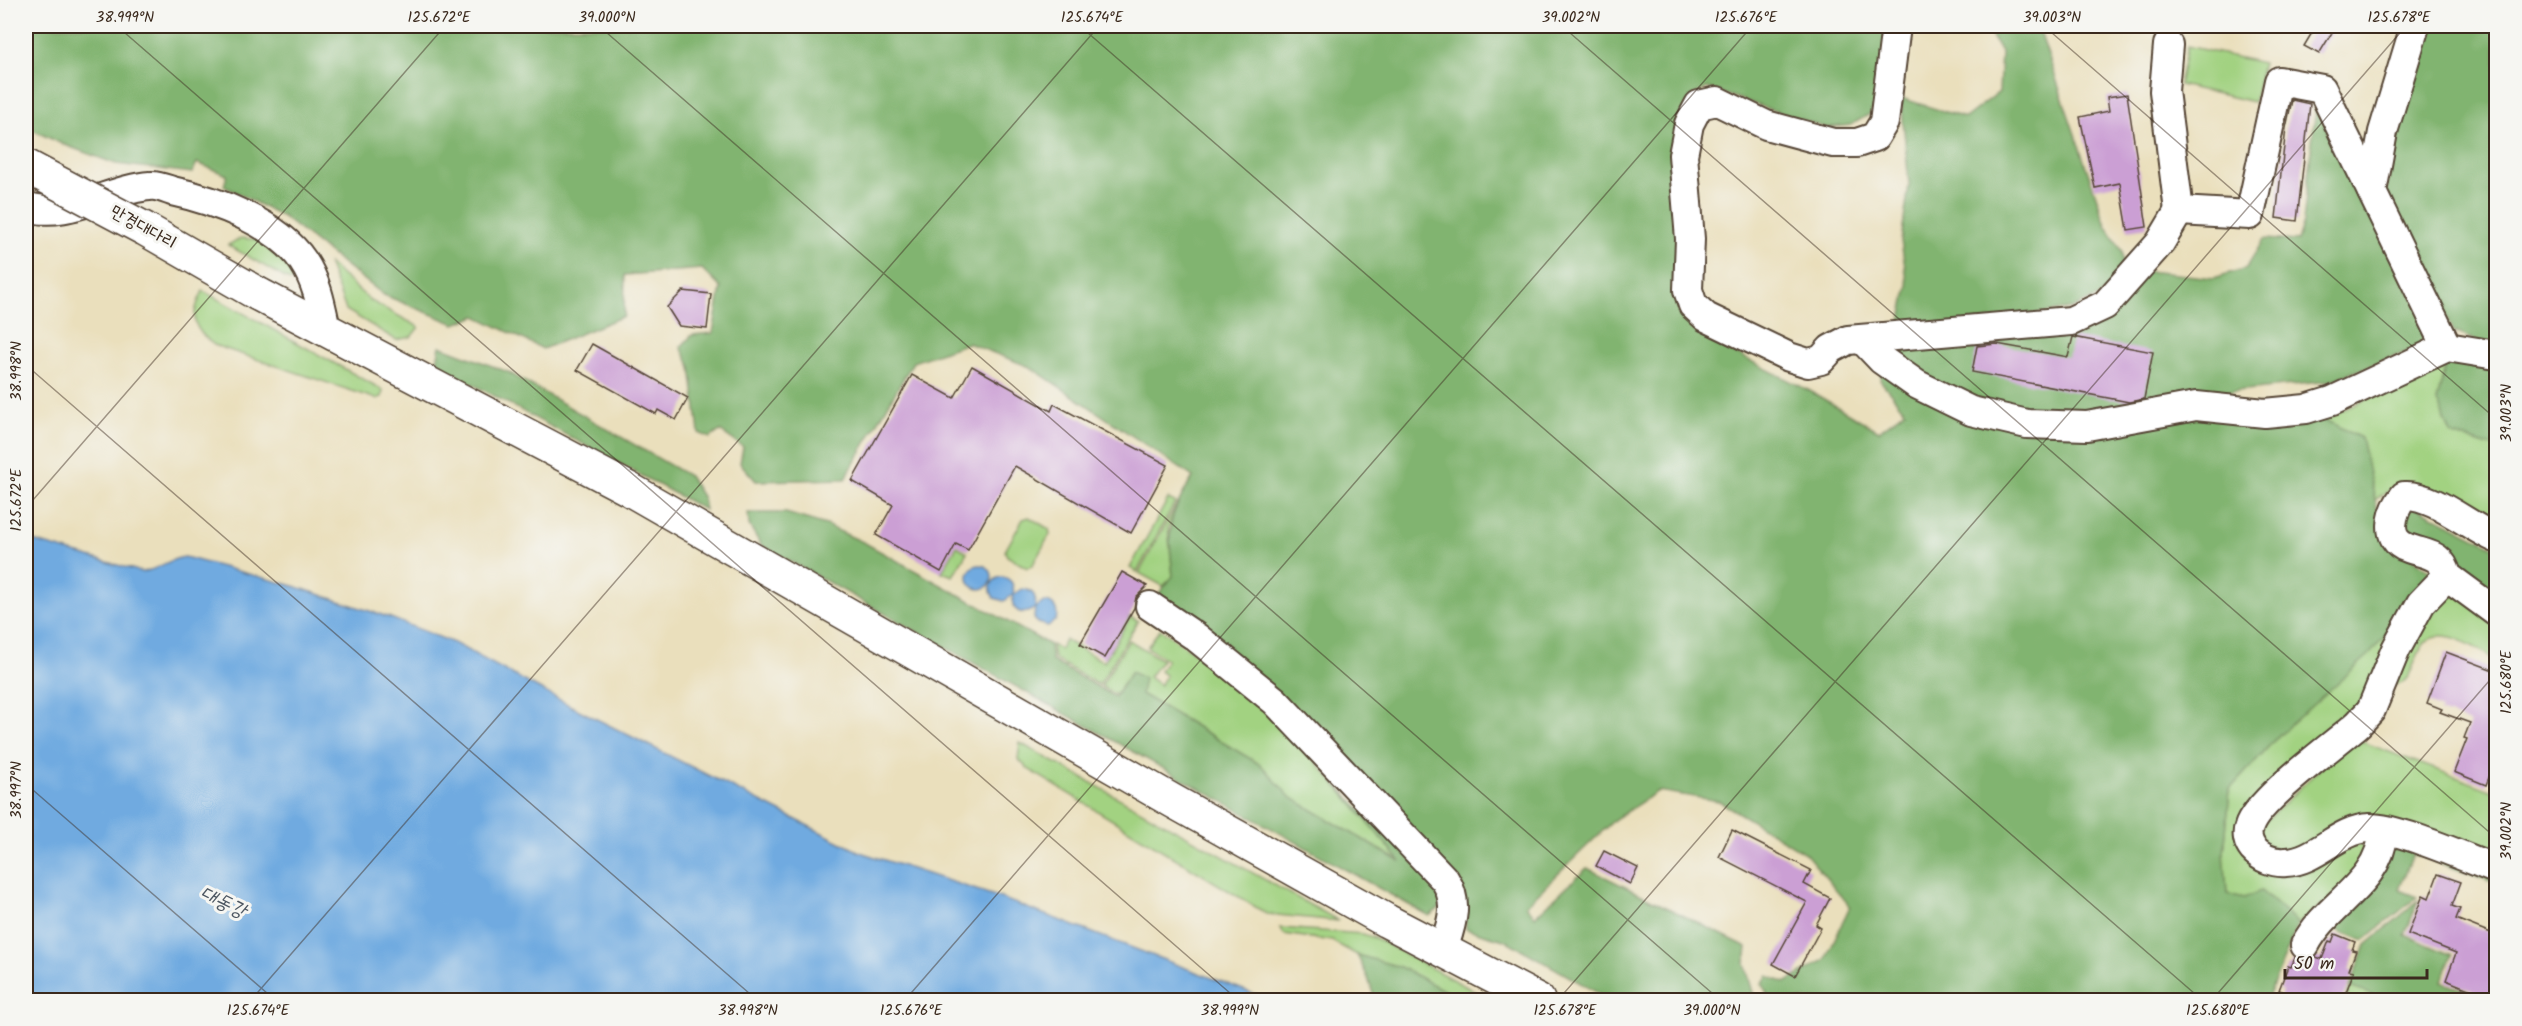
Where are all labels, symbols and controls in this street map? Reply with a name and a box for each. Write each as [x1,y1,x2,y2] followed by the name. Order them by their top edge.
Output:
[96,6,154,30] text: 38.999°N
[408,6,472,30] text: 125.672°E
[578,6,636,30] text: 39.000°N
[1061,6,1124,30] text: 125.674°E
[1542,6,1600,30] text: 39.002°N
[1715,6,1778,30] text: 125.676°E
[2023,6,2081,30] text: 39.003°N
[2367,6,2432,30] text: 125.678°E
[104,198,182,258] street label: 만경대다리
[5,341,29,401] text: 38.998°N
[2495,384,2519,442] text: 39.003°N
[5,467,29,531] text: 125.672°E
[2495,649,2519,714] text: 125.680°E
[5,761,29,819] text: 38.997°N
[2495,802,2519,860] text: 39.002°N
[194,878,254,929] water label: 대동강
[2285,942,2428,980] scale bar
[2294,950,2334,979] text: 50 m
[227,999,290,1023] text: 125.674°E
[718,999,778,1023] text: 38.998°N
[880,999,943,1023] text: 125.676°E
[1201,999,1259,1023] text: 38.999°N
[1533,999,1598,1023] text: 125.678°E
[1683,999,1741,1023] text: 39.000°N
[2186,999,2251,1023] text: 125.680°E

